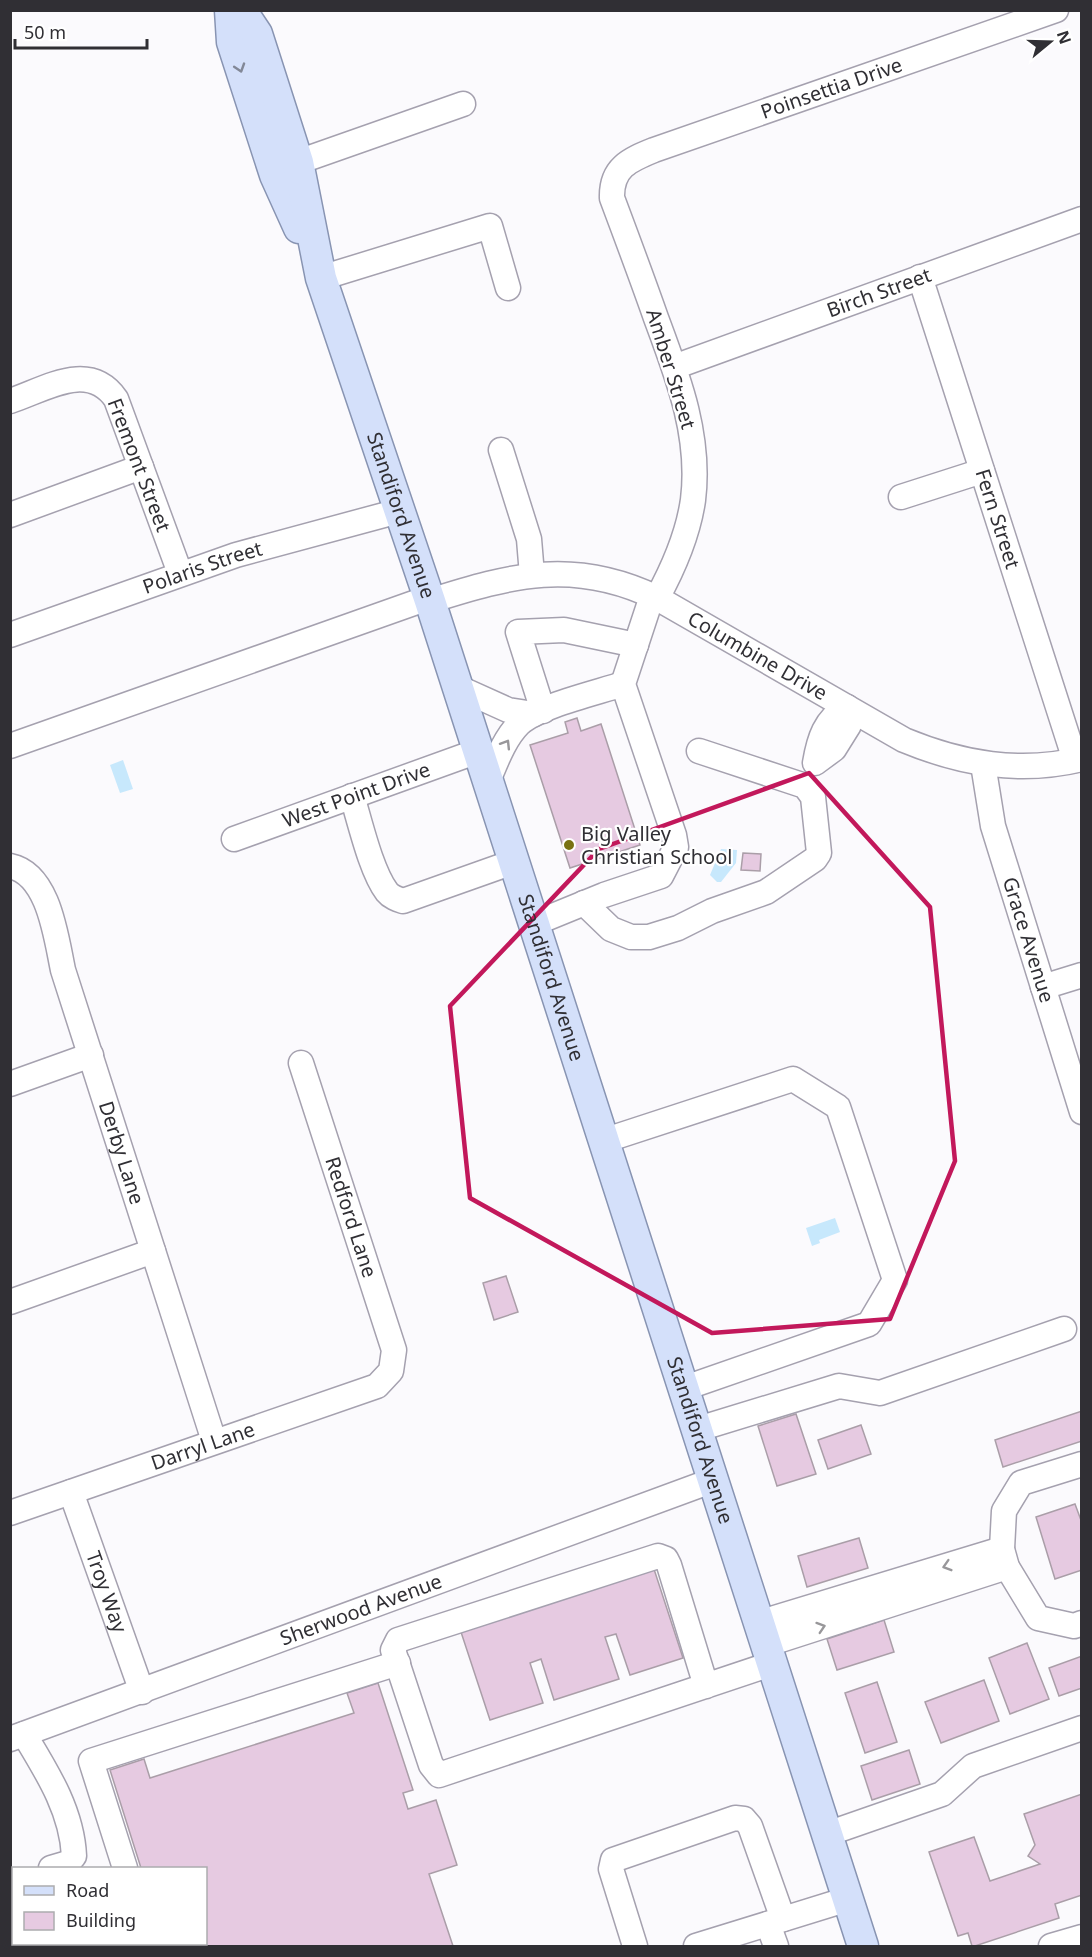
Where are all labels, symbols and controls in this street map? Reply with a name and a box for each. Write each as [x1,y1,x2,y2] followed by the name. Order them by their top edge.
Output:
[15,12,147,50] scale bar
[1020,12,1080,72] north arrow
[24,20,66,44] text: 50 m
[1052,27,1077,47] text: N
[757,51,906,125] street label: Poinsettia Drive
[233,62,245,73] one-way arrow
[823,261,935,323] street label: Birch Street
[640,305,703,432] street label: Amber Street
[102,394,177,535] street label: Fremont Street
[361,428,442,602] street label: Standiford Avenue
[969,465,1027,572] street label: Fern Street
[139,535,265,600] street label: Polaris Street
[683,605,833,706] street label: Columbine Drive
[498,739,509,750] one-way arrow
[279,755,434,833] street label: West Point Drive
[581,820,732,870] place label: Big Valley Christian School
[562,838,576,852] marker: Big Valley Christian School
[997,874,1061,1006] street label: Grace Avenue
[512,890,591,1064] street label: Standiford Avenue
[93,1098,151,1208] street label: Derby Lane
[319,1153,384,1281] street label: Redford Lane
[661,1353,740,1527] street label: Standiford Avenue
[147,1415,258,1476] street label: Darryl Lane
[80,1547,134,1637] street label: Troy Way
[942,1559,952,1571] one-way arrow
[276,1567,446,1651] street label: Sherwood Avenue
[815,1622,826,1635] one-way arrow
[12,1867,207,1945] legend
[66,1878,109,1902] text: Road
[66,1908,136,1932] text: Building

